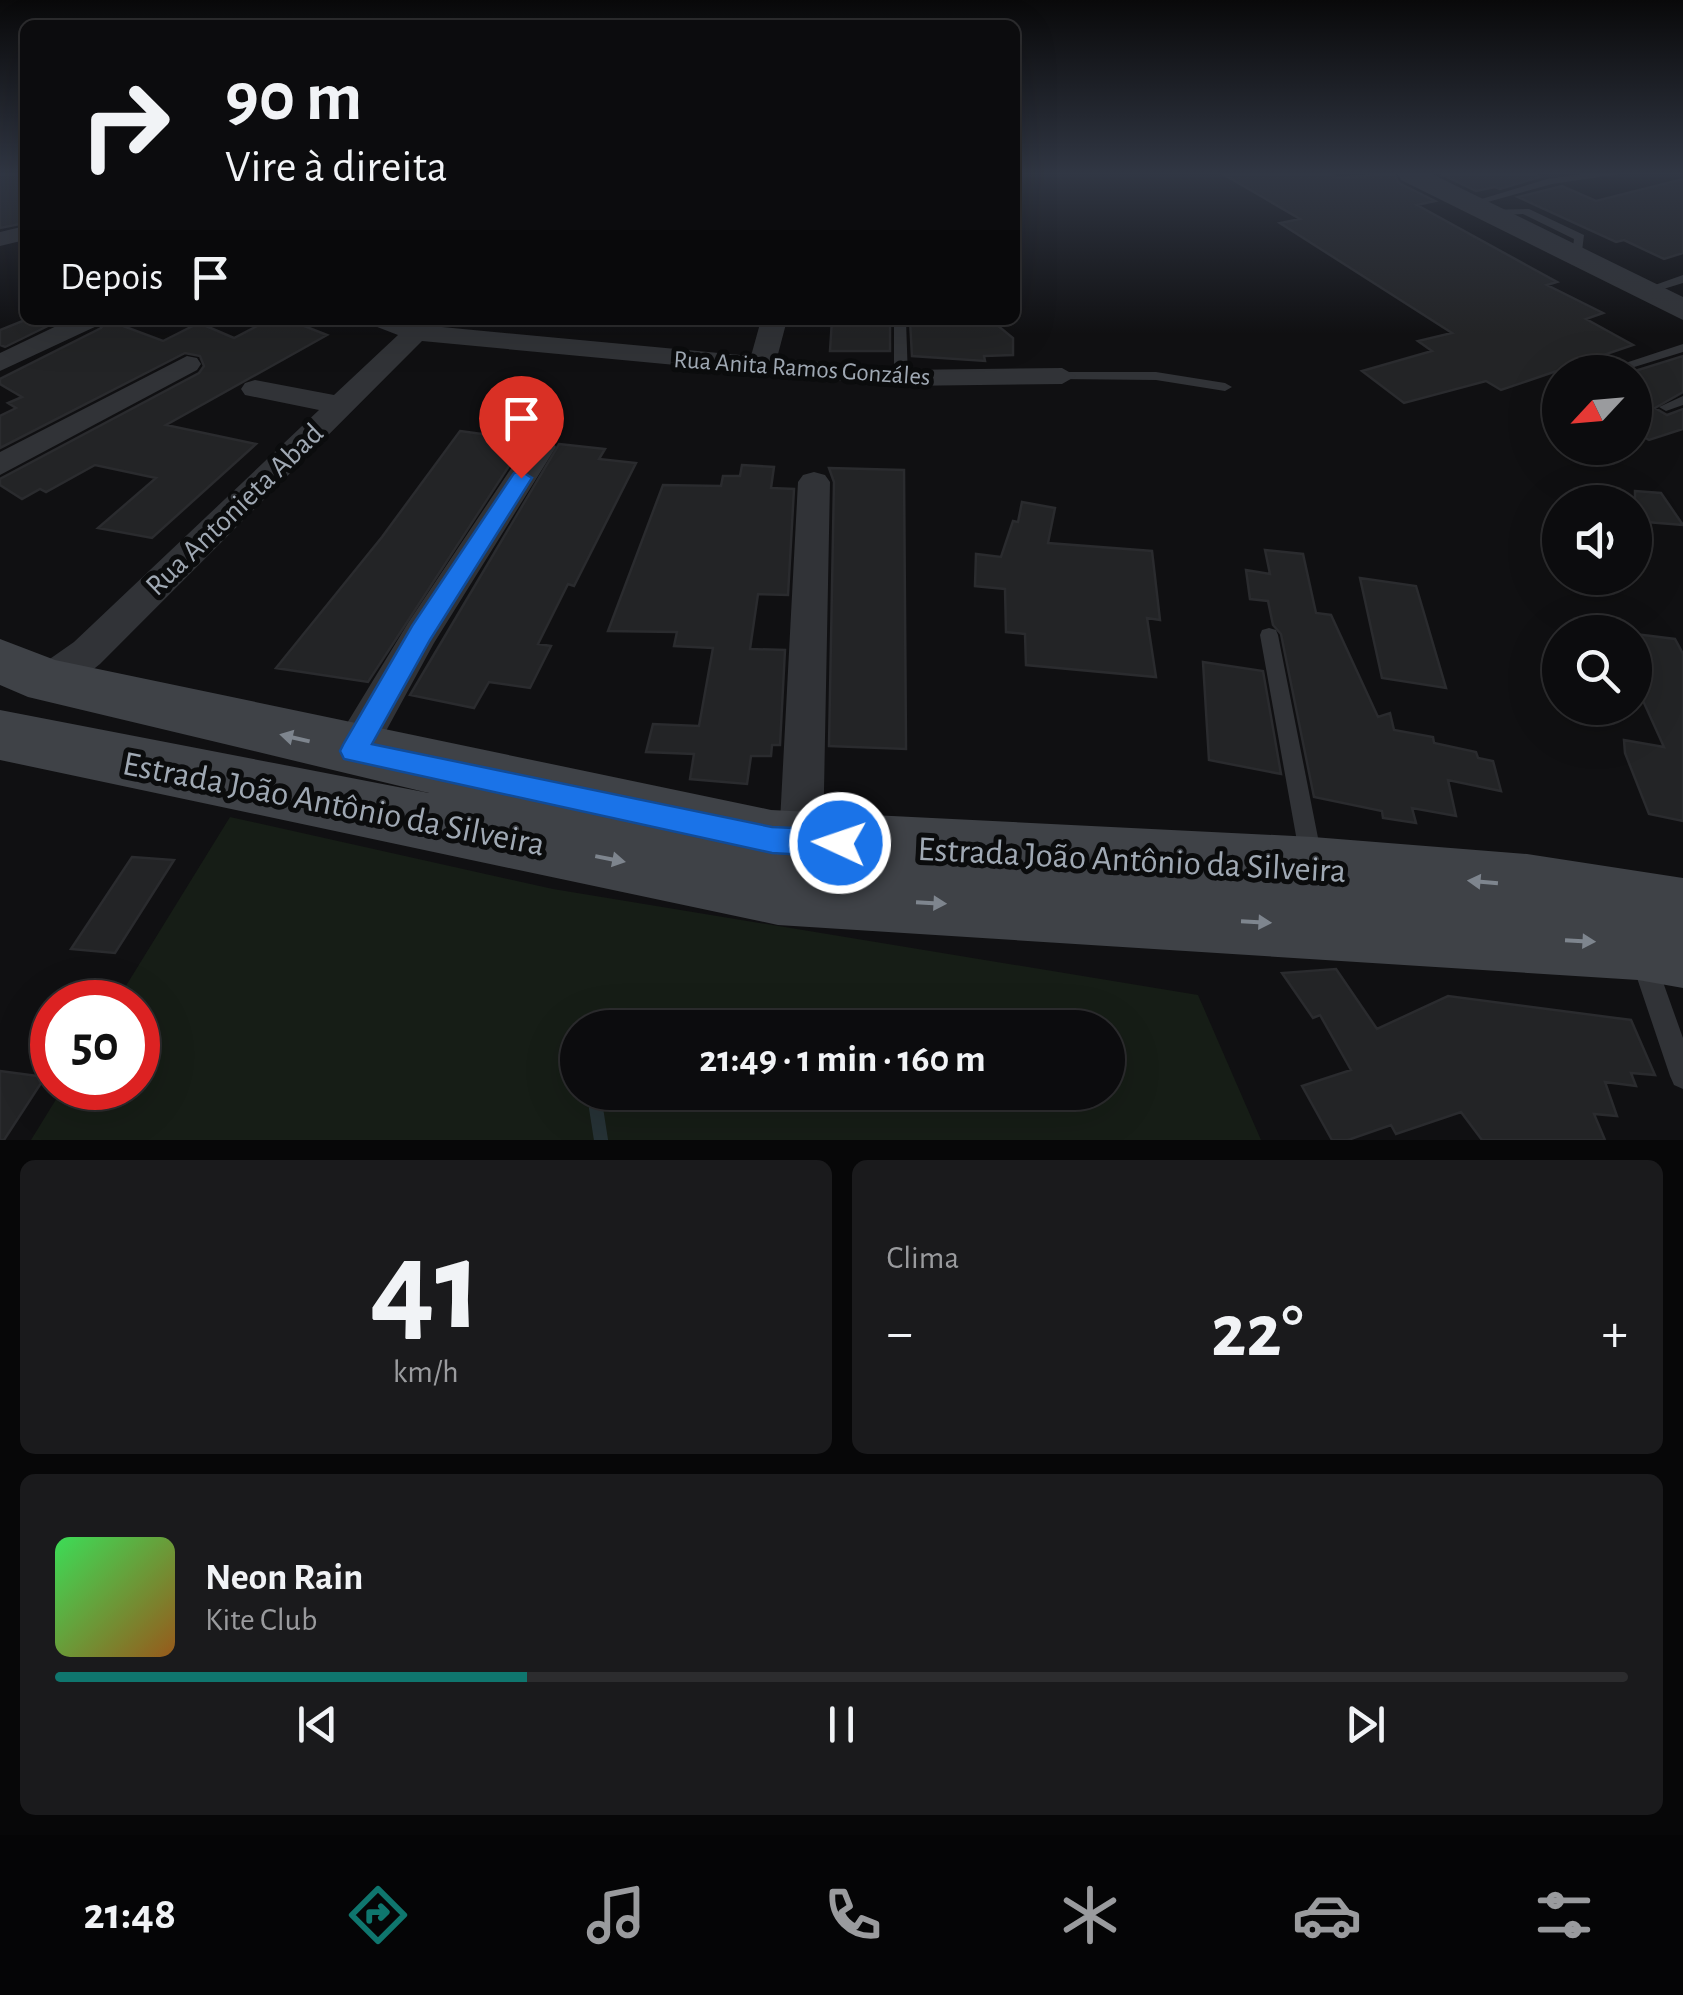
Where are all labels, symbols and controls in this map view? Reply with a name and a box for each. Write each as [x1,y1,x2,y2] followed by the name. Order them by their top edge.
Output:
[60,60,190,190] icon: right
[225,63,362,133] text: 90 m
[225,145,448,190] text: Vire à direita
[183,250,238,305] icon: arrive
[60,259,163,297] text: Depois
[673,347,931,390] street label: Rua Anita Ramos Gonzáles
[1542,355,1652,465] north arrow
[1542,355,1652,725] map controls
[479,376,564,479] pin
[494,391,549,446] icon: arrive
[140,418,329,602] street label: Rua Antonieta Abad
[1542,485,1652,595] button: sound
[1542,615,1652,725] button: search
[279,730,310,745] one-way arrow
[120,746,548,863] street label: Estrada João Antônio da Silveira
[788,791,892,895] position arrow
[917,832,1347,889] street label: Estrada João Antônio da Silveira
[595,852,626,868] one-way arrow
[1466,874,1498,890] one-way arrow
[916,895,948,911] one-way arrow
[1240,914,1272,930] one-way arrow
[1565,933,1596,949] one-way arrow
[30,980,160,1110] speed limit sign: 50
[699,1041,986,1079] text: 21:49 · 1 min · 160 m
[370,1223,482,1353] text: 41
[887,1242,959,1274] text: Clima
[1211,1295,1304,1370] text: 22°
[887,1306,913,1361] text: −
[1602,1306,1628,1361] text: +
[393,1356,459,1388] text: km/h
[205,1559,363,1597] text: Neon Rain
[205,1604,317,1636] text: Kite Club
[290,1697,345,1752] icon: previous
[814,1697,869,1752] icon: pause
[1338,1697,1393,1752] icon: next
[343,1880,413,1950] icon: directions
[581,1880,651,1950] icon: music
[818,1880,888,1950] icon: phone
[1055,1880,1125,1950] icon: climate
[1292,1880,1362,1950] icon: car
[1529,1880,1599,1950] icon: filters
[84,1892,176,1937] text: 21:48

